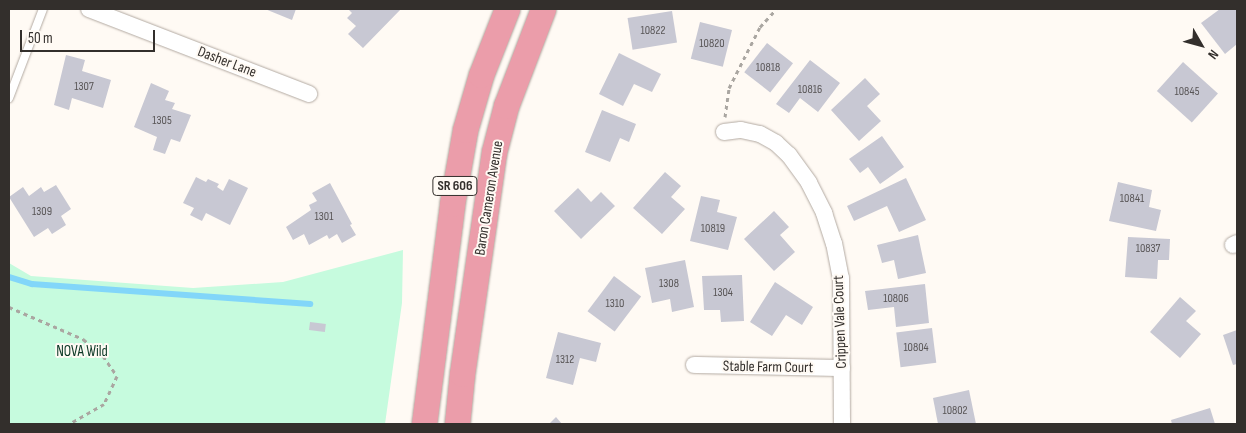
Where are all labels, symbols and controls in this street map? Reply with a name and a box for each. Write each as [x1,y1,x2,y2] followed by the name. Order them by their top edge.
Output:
[22,20,158,52] scale bar
[1176,20,1226,70] north arrow
[641,24,665,38] house number: 10822
[28,29,53,48] text: 50 m
[699,37,725,51] house number: 10820
[195,43,259,81] street label: Dasher Lane
[1204,46,1222,63] text: N
[756,61,780,75] house number: 10818
[74,80,94,94] house number: 1307
[798,83,822,97] house number: 10816
[1175,85,1199,99] house number: 10845
[152,114,172,128] house number: 1305
[471,139,507,257] street label: Baron Cameron Avenue
[431,175,479,198] road number: SR 606
[1120,192,1144,206] house number: 10841
[32,205,52,219] house number: 1309
[315,210,333,224] house number: 1301
[701,222,725,236] house number: 10819
[1136,242,1160,256] house number: 10837
[829,275,851,369] street label: Crippen Vale Court
[659,277,679,291] house number: 1308
[713,286,733,300] house number: 1304
[883,292,909,306] house number: 10806
[606,297,624,311] house number: 1310
[903,341,929,355] house number: 10804
[56,343,108,361] park label: NOVA Wild
[556,353,574,367] house number: 1312
[723,357,813,377] street label: Stable Farm Court
[942,404,968,418] house number: 10802

